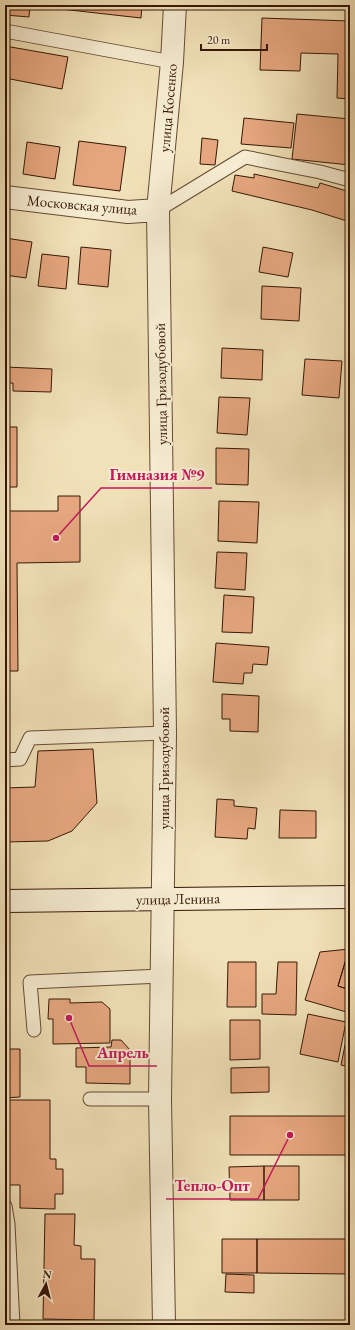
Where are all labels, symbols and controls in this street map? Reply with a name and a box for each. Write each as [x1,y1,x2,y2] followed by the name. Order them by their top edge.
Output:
[201,26,267,52] scale bar
[207,32,231,48] text: 20 m
[154,63,181,153] street label: улица Косенко
[26,190,138,219] street label: Московская улица
[150,323,171,445] street label: улица Гризодубовой
[101,460,212,488] callout: Гимназия №9
[110,464,205,485] text: Гимназия №9
[154,707,173,829] street label: улица Гризодубовой
[136,888,220,909] street label: улица Ленина
[89,1038,157,1066] callout: Апрель
[96,1042,150,1063] text: Апрель
[166,1171,258,1199] callout: Тепло-Опт
[174,1175,251,1196] text: Тепло-Опт
[26,1264,66,1304] north arrow
[42,1267,53,1282] text: N

